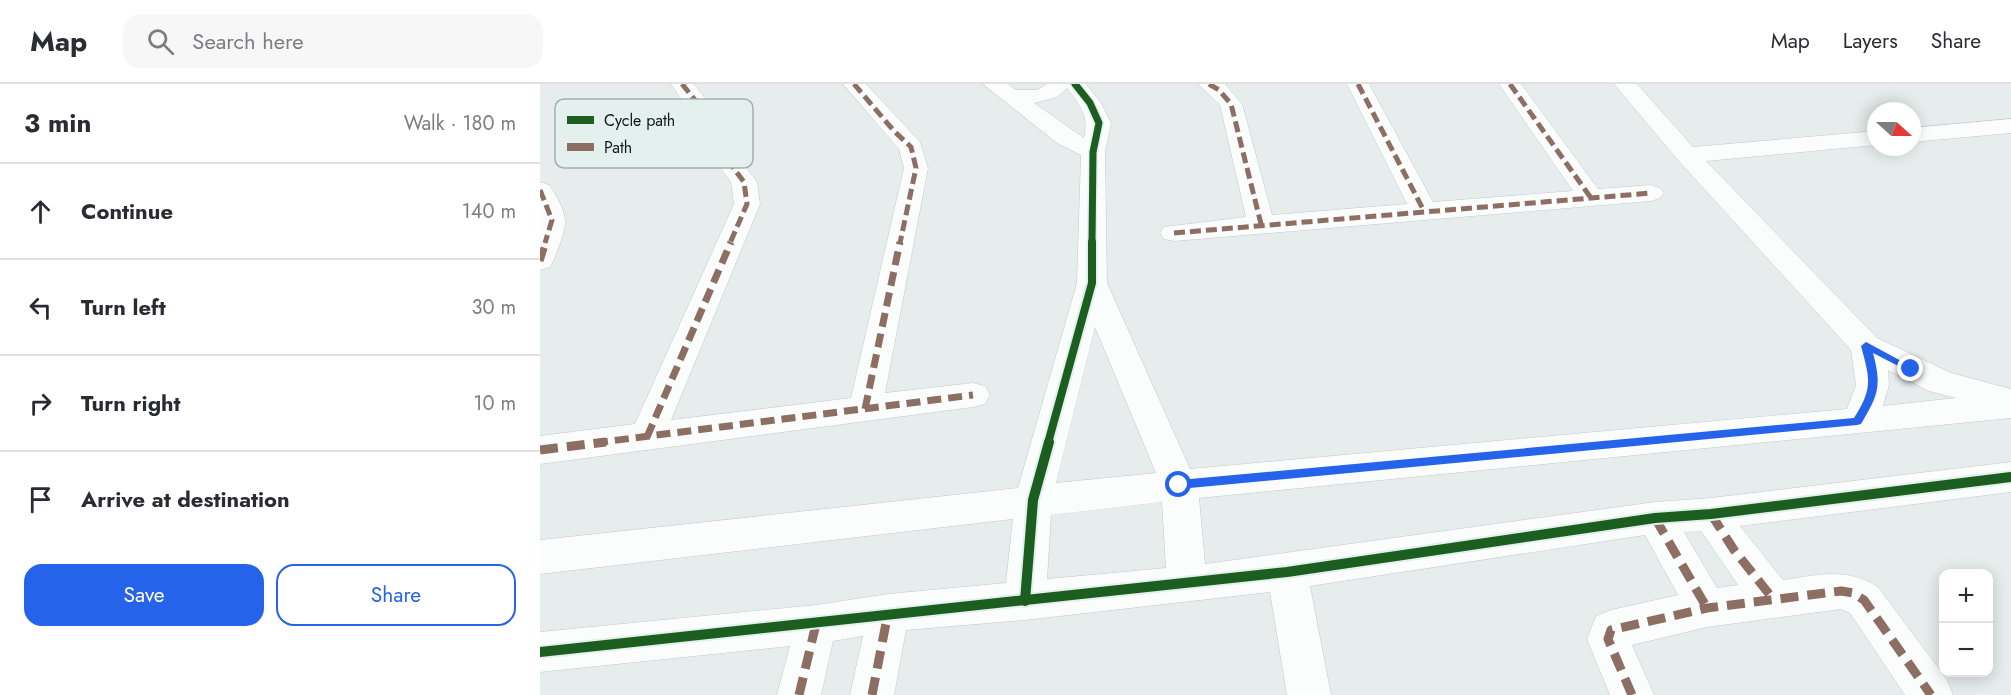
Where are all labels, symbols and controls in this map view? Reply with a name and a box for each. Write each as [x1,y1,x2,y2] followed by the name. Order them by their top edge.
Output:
[123,14,543,68] search box
[30,21,87,62] text: Map
[144,25,177,58] icon: search
[192,25,304,57] text: Search here
[1771,26,1810,56] text: Map
[1843,26,1898,56] text: Layers
[1931,26,1981,56] text: Share
[555,99,753,168] legend
[1867,102,1921,156] north arrow
[24,104,91,142] text: 3 min
[404,109,516,138] text: Walk · 180 m
[604,109,675,132] text: Cycle path
[604,136,632,159] text: Path
[24,195,57,228] icon: ahead
[81,195,173,227] text: Continue
[462,197,516,226] text: 140 m
[24,291,57,324] icon: left
[81,291,166,323] text: Turn left
[471,293,516,322] text: 30 m
[1897,355,1923,381] route end
[24,387,57,420] icon: right
[81,387,181,419] text: Turn right
[473,389,516,418] text: 10 m
[1165,471,1191,497] route start
[24,483,57,516] icon: arrive
[81,483,290,515] text: Arrive at destination
[24,564,264,626] button: Save
[276,564,516,626] button: Share
[1939,569,1993,677] map controls
[1939,569,1993,623] button: +
[1939,623,1993,677] button: −

